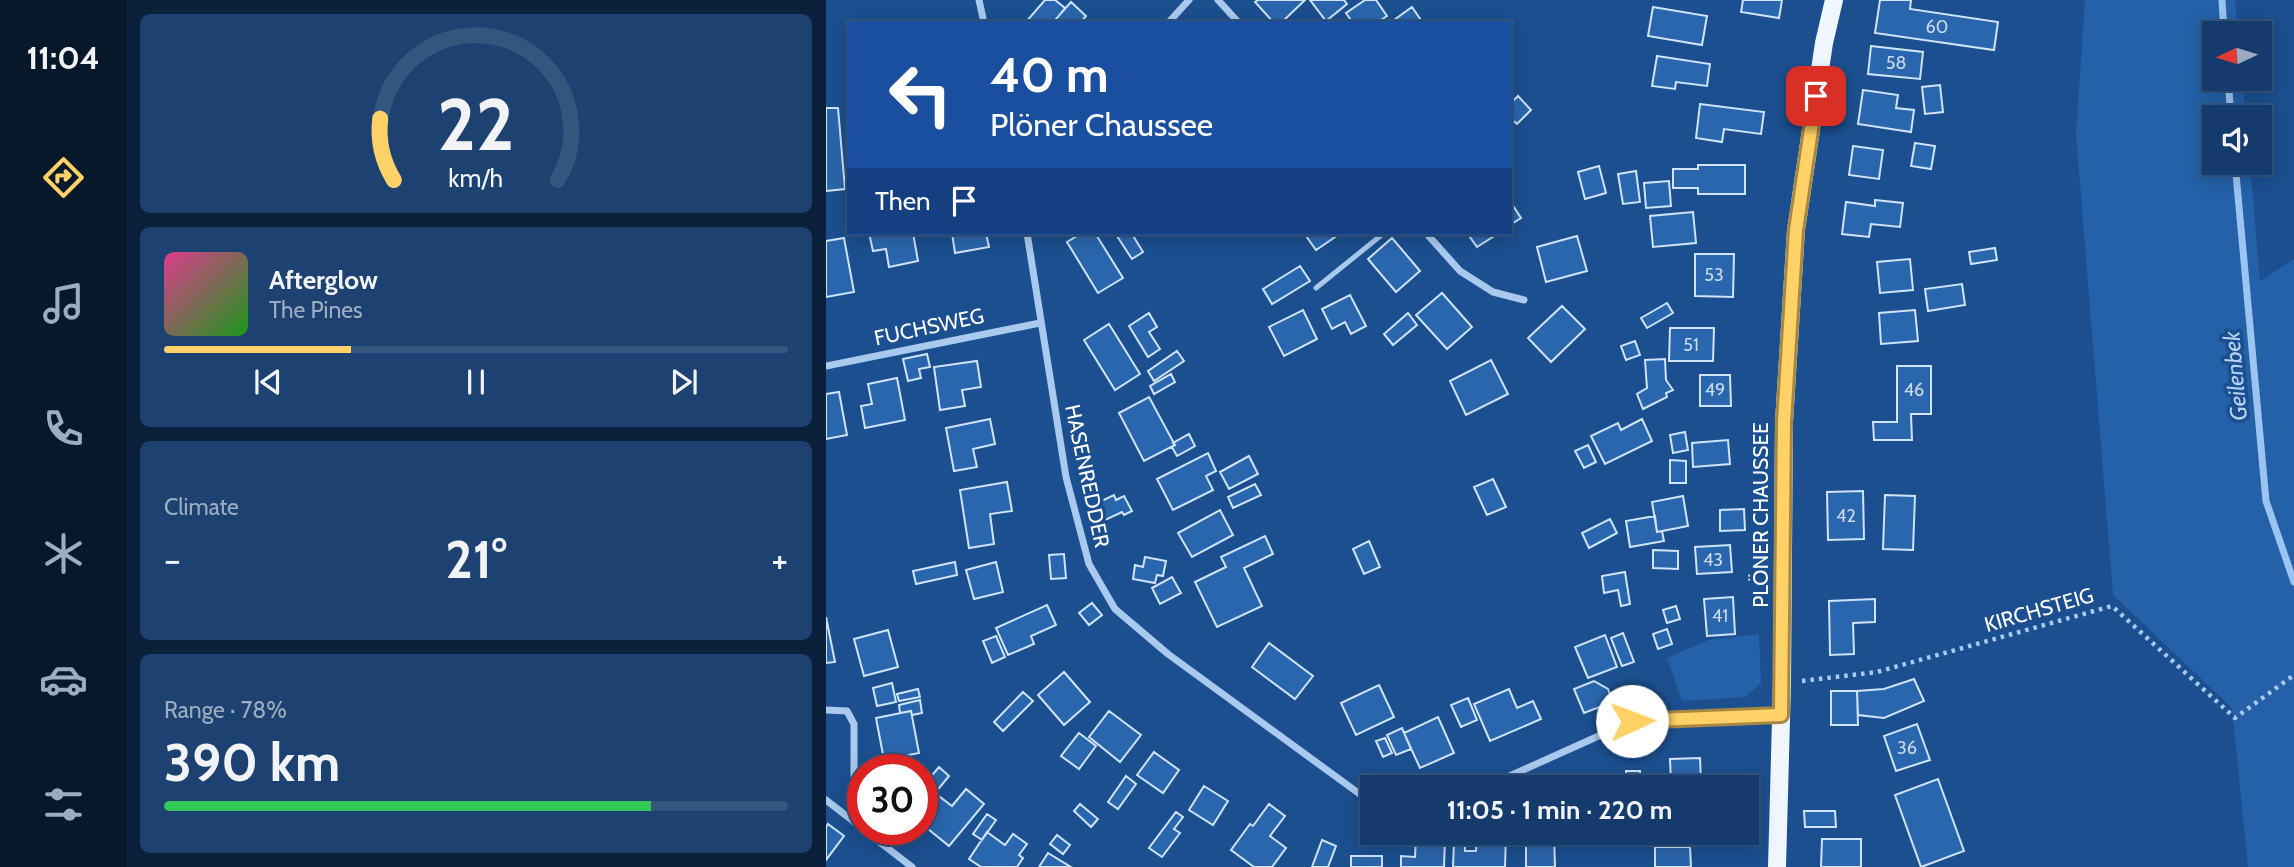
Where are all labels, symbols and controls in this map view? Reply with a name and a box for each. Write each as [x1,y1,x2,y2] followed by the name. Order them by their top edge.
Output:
[1926,16,1948,38] house number: 60
[2202,21,2272,91] north arrow
[2202,21,2272,175] map controls
[26,38,100,77] text: 11:04
[990,45,1109,104] text: 40 m
[875,49,966,140] icon: left
[1886,52,1906,74] house number: 58
[1786,66,1846,126] pin
[1797,77,1835,115] icon: arrive
[437,80,515,168] text: 22
[990,105,1213,144] text: Plöner Chaussee
[2202,105,2272,175] button: sound
[39,153,88,202] icon: directions
[449,162,503,192] text: km/h
[945,182,983,220] icon: arrive
[875,185,931,217] text: Then
[269,264,378,296] text: Afterglow
[1704,264,1724,286] house number: 53
[39,279,88,328] icon: music
[269,296,363,324] text: The Pines
[872,303,986,350] street label: FUCHSWEG
[2217,329,2253,422] water label: Geilenbek
[1683,334,1699,356] house number: 51
[249,363,287,401] icon: previous
[457,363,495,401] icon: pause
[665,363,703,401] icon: next
[1705,379,1725,401] house number: 49
[1904,379,1924,401] house number: 46
[1060,402,1115,550] street label: HASENREDDER
[39,404,88,453] icon: phone
[1748,422,1773,608] street label: PLÖNER CHAUSSEE
[164,493,239,521] text: Climate
[1836,505,1856,527] house number: 42
[445,528,507,591] text: 21°
[39,529,88,578] icon: climate
[164,536,181,583] text: −
[771,536,788,583] text: +
[1703,549,1723,571] house number: 43
[1981,582,2096,637] street label: KIRCHSTEIG
[1712,605,1728,627] house number: 41
[39,655,88,704] icon: car
[1595,684,1669,758] position arrow
[164,696,287,724] text: Range · 78%
[164,731,340,794] text: 390 km
[1897,737,1917,759] house number: 36
[847,754,938,845] speed limit sign: 30
[39,780,88,829] icon: filters
[1447,794,1672,826] text: 11:05 · 1 min · 220 m

